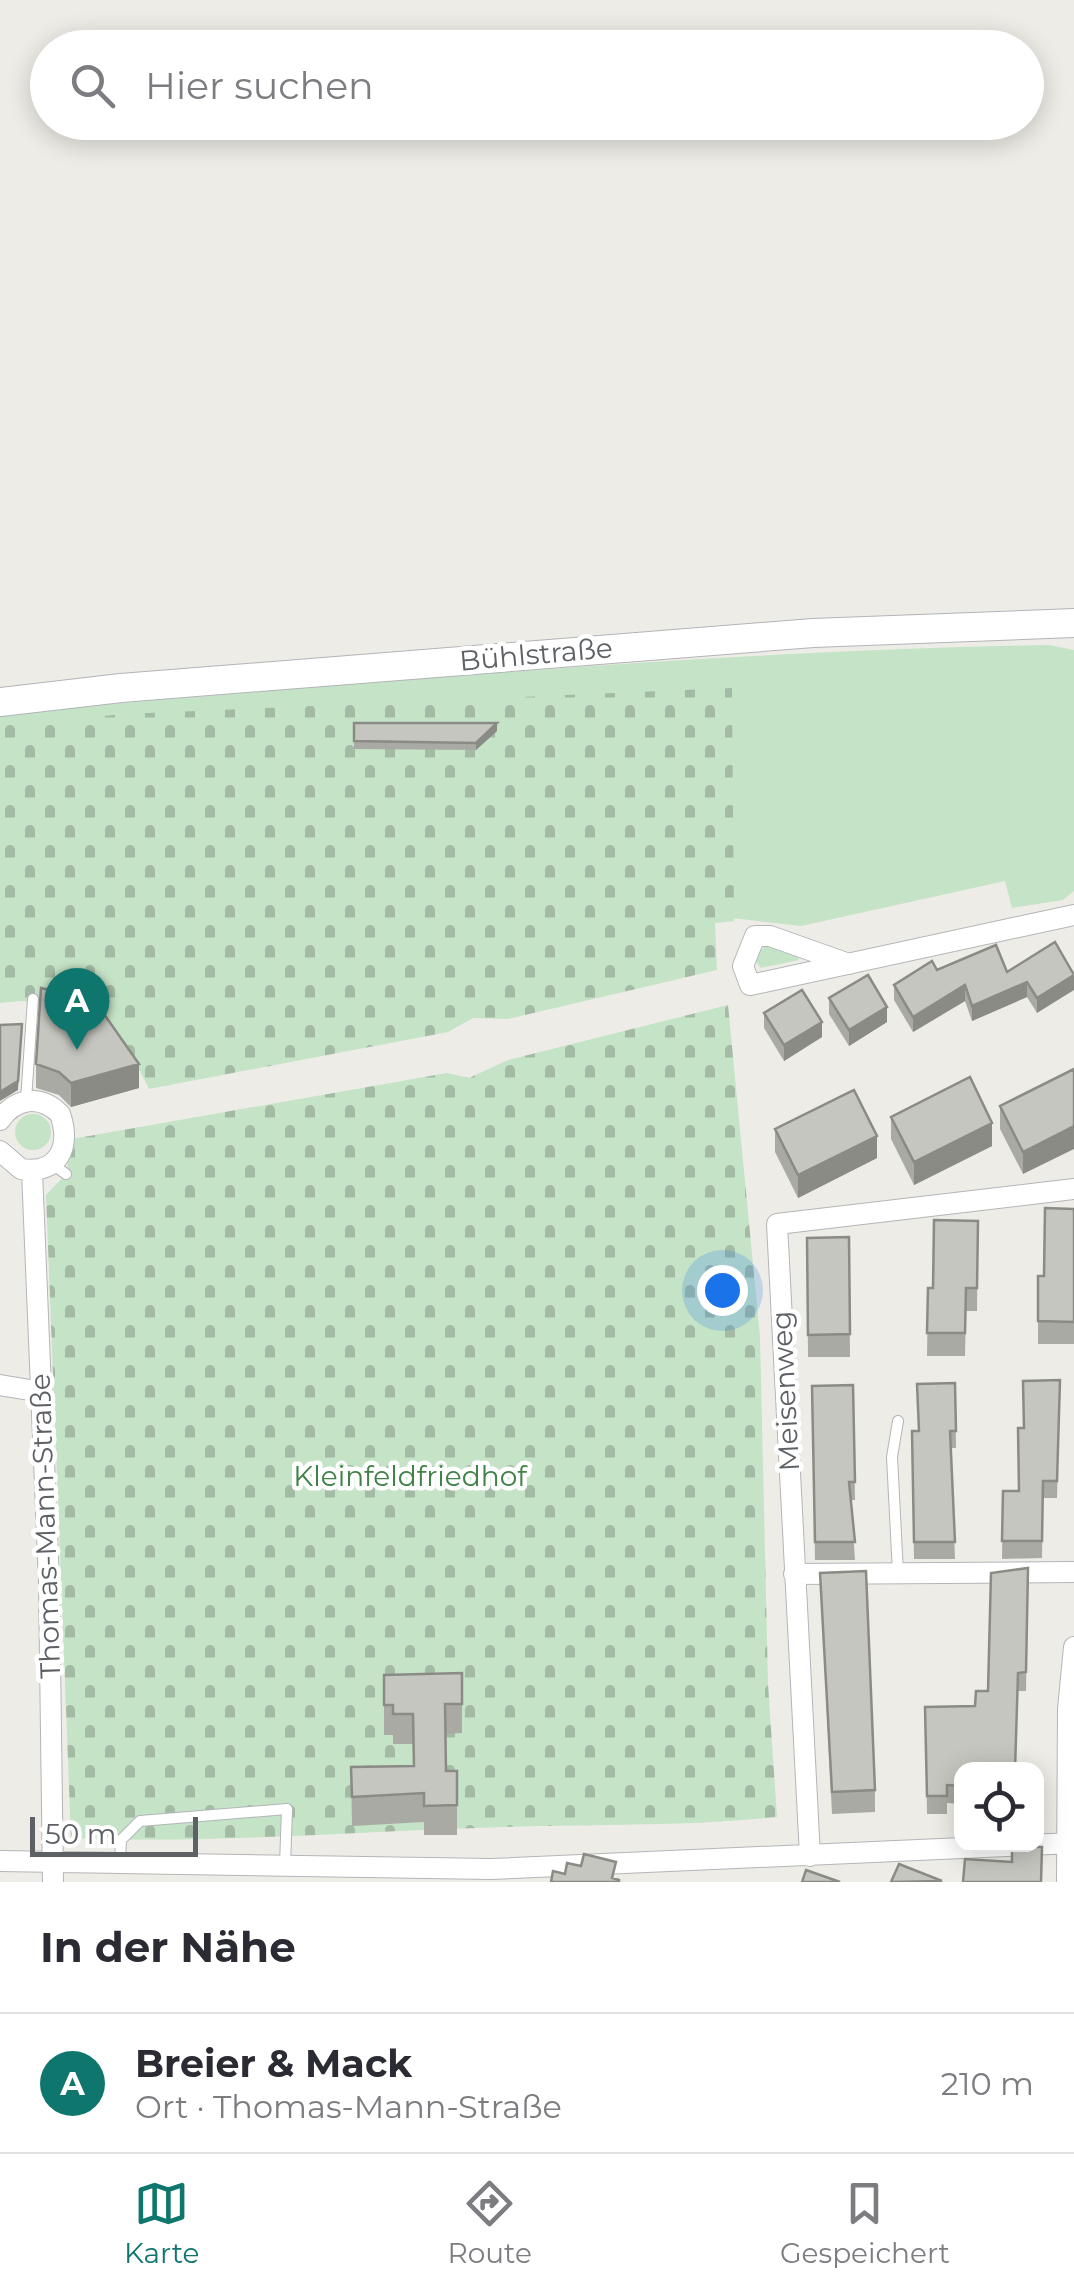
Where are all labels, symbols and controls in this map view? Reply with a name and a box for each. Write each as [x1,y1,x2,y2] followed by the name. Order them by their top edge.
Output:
[30,30,1044,140] search box
[65,58,120,113] icon: search
[145,62,374,109] text: Hier suchen
[458,630,614,678] street label: Bühlstraße
[44,968,110,1050] pin: A
[697,1265,748,1316] your location
[764,1310,806,1472] street label: Meisenweg
[23,1373,67,1679] street label: Thomas-Mann-Straße
[293,1459,528,1493] park label: Kleinfeldfriedhof
[954,1762,1044,1852] map controls
[954,1762,1044,1852] button: locate
[30,1812,198,1856] scale bar
[45,1817,116,1851] text: 50 m
[40,1921,296,1973] text: In der Nähe
[135,2040,412,2087] text: Breier & Mack
[60,2064,85,2103] text: A
[941,2064,1034,2103] text: 210 m
[135,2087,562,2126] text: Ort · Thomas-Mann-Straße
[124,2176,199,2270] tab: Karte
[448,2176,532,2270] tab: Route
[780,2176,950,2270] tab: Gespeichert

